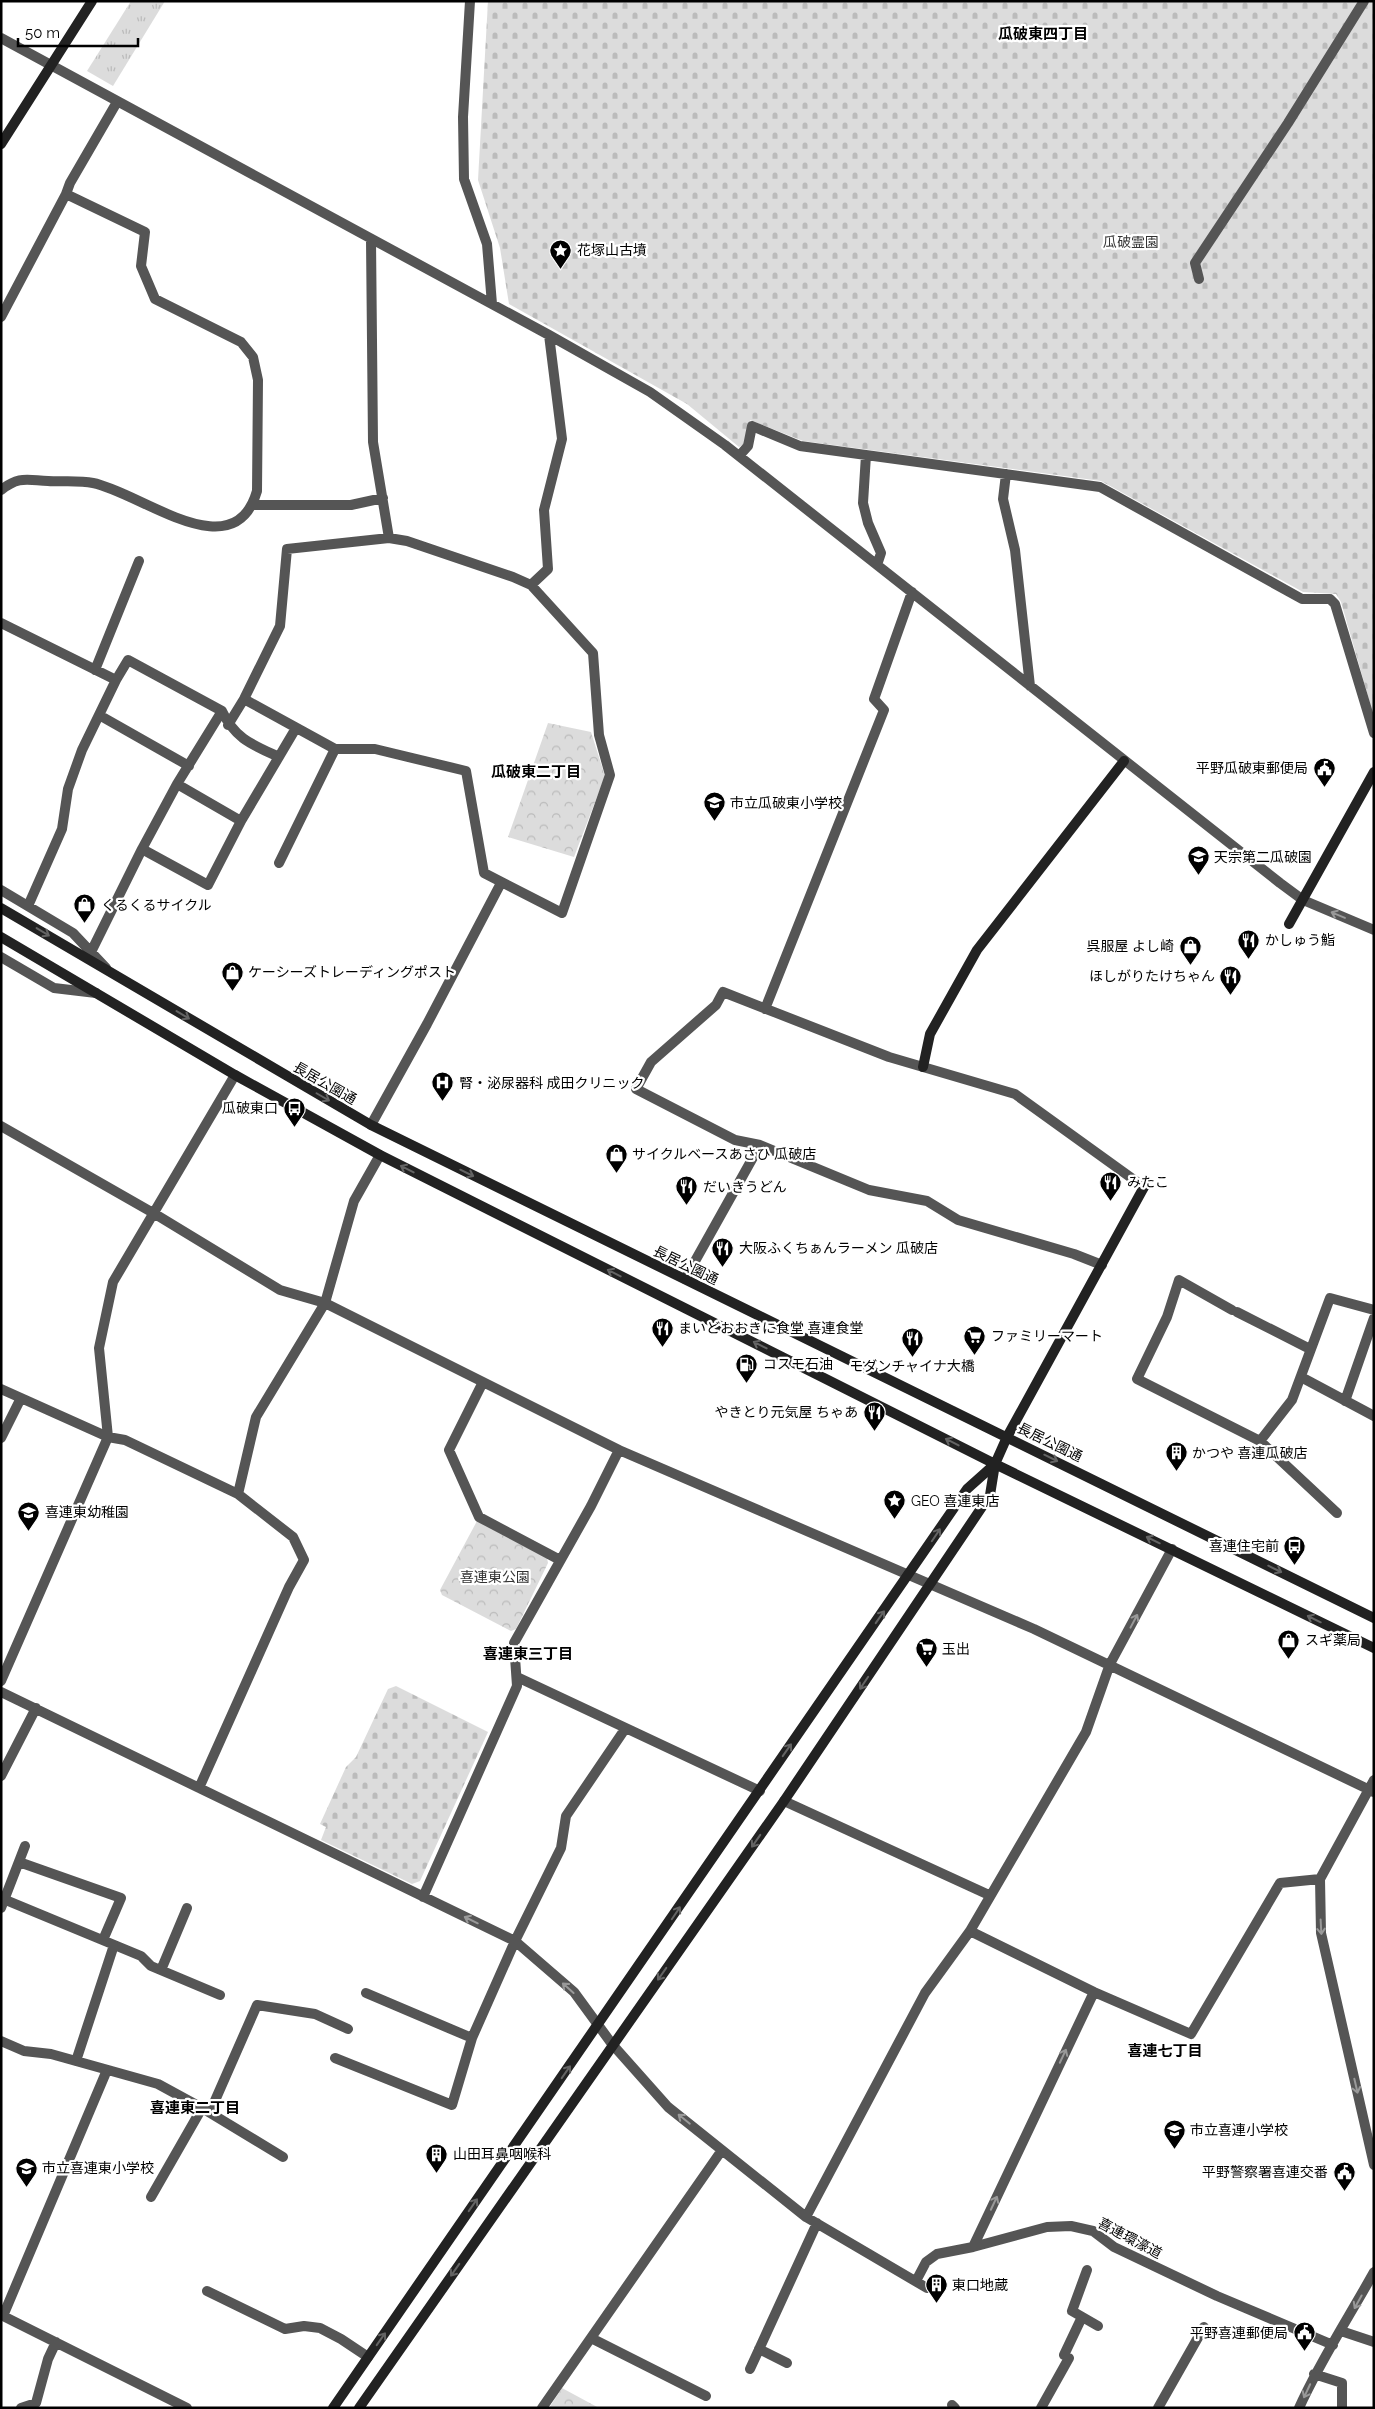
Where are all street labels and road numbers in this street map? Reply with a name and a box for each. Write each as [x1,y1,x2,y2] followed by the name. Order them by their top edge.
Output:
[291,1059,359,1107] street label: 長居公園通
[651,1242,721,1288] street label: 長居公園通
[1015,1419,1085,1465] street label: 長居公園通
[1095,2215,1165,2261] street label: 喜連環濠道

